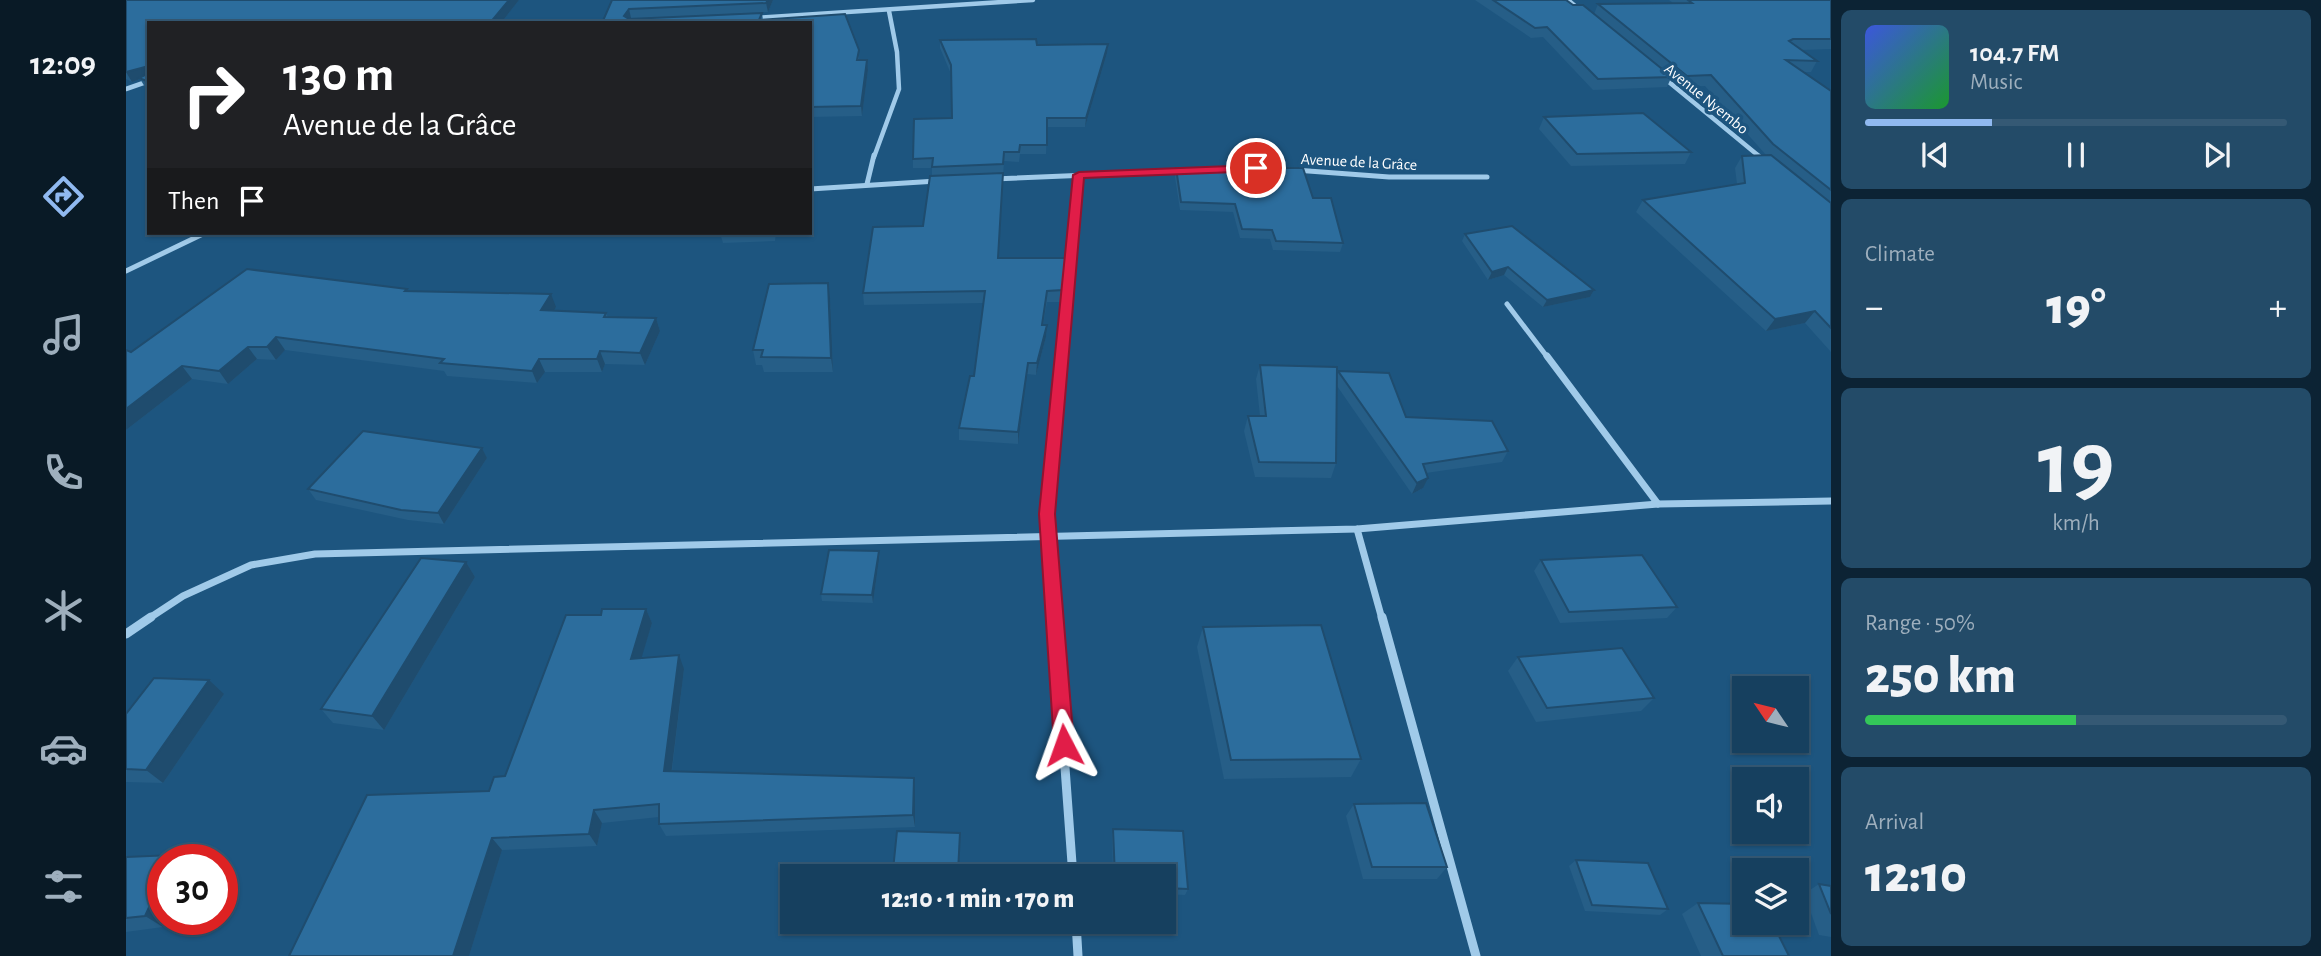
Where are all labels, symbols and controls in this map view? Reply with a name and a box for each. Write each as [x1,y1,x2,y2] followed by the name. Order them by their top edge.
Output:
[1970,40,2059,66] text: 104.7 FM
[30,48,96,80] text: 12:09
[168,49,259,140] icon: right
[283,51,394,100] text: 130 m
[1661,60,1751,138] street label: Avenue Nyembo
[1970,71,2022,94] text: Music
[283,109,517,141] text: Avenue de la Grâce
[1916,136,1954,174] icon: previous
[2057,136,2095,174] icon: pause
[2198,136,2236,174] icon: next
[1226,138,1286,198] pin
[1237,149,1275,187] icon: arrive
[1300,151,1418,173] street label: Avenue de la Grâce
[39,172,88,221] icon: directions
[233,182,271,220] icon: arrive
[168,188,219,214] text: Then
[1865,243,1935,266] text: Climate
[2046,281,2106,333] text: 19°
[1865,289,1883,327] text: −
[2269,289,2287,327] text: +
[39,310,88,359] icon: music
[2038,419,2114,510] text: 19
[39,448,88,497] icon: phone
[2052,512,2100,535] text: km/h
[39,586,88,635] icon: climate
[1865,612,1975,635] text: Range · 50%
[1865,650,2016,702] text: 250 km
[1732,676,1810,752] north arrow
[1732,676,1809,935] map controls
[1027,708,1101,782] position arrow
[39,724,88,773] icon: car
[1732,767,1809,844] button: sound
[1865,811,1924,834] text: Arrival
[147,844,238,935] speed limit sign: 30
[1865,849,1967,901] text: 12:10
[1732,858,1809,935] button: layers
[39,862,88,911] icon: filters
[882,886,1074,912] text: 12:10 · 1 min · 170 m

